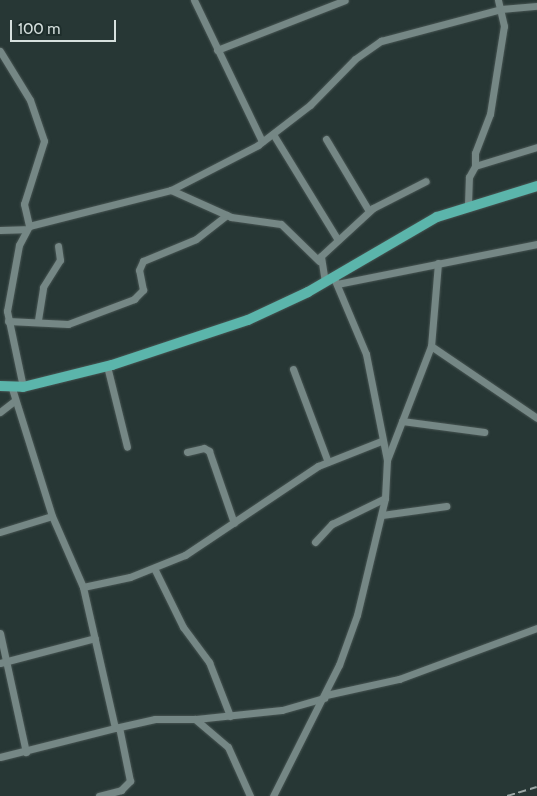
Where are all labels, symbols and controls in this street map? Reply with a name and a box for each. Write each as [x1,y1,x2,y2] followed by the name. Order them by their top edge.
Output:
[12,10,119,42] scale bar
[18,20,60,38] text: 100 m

